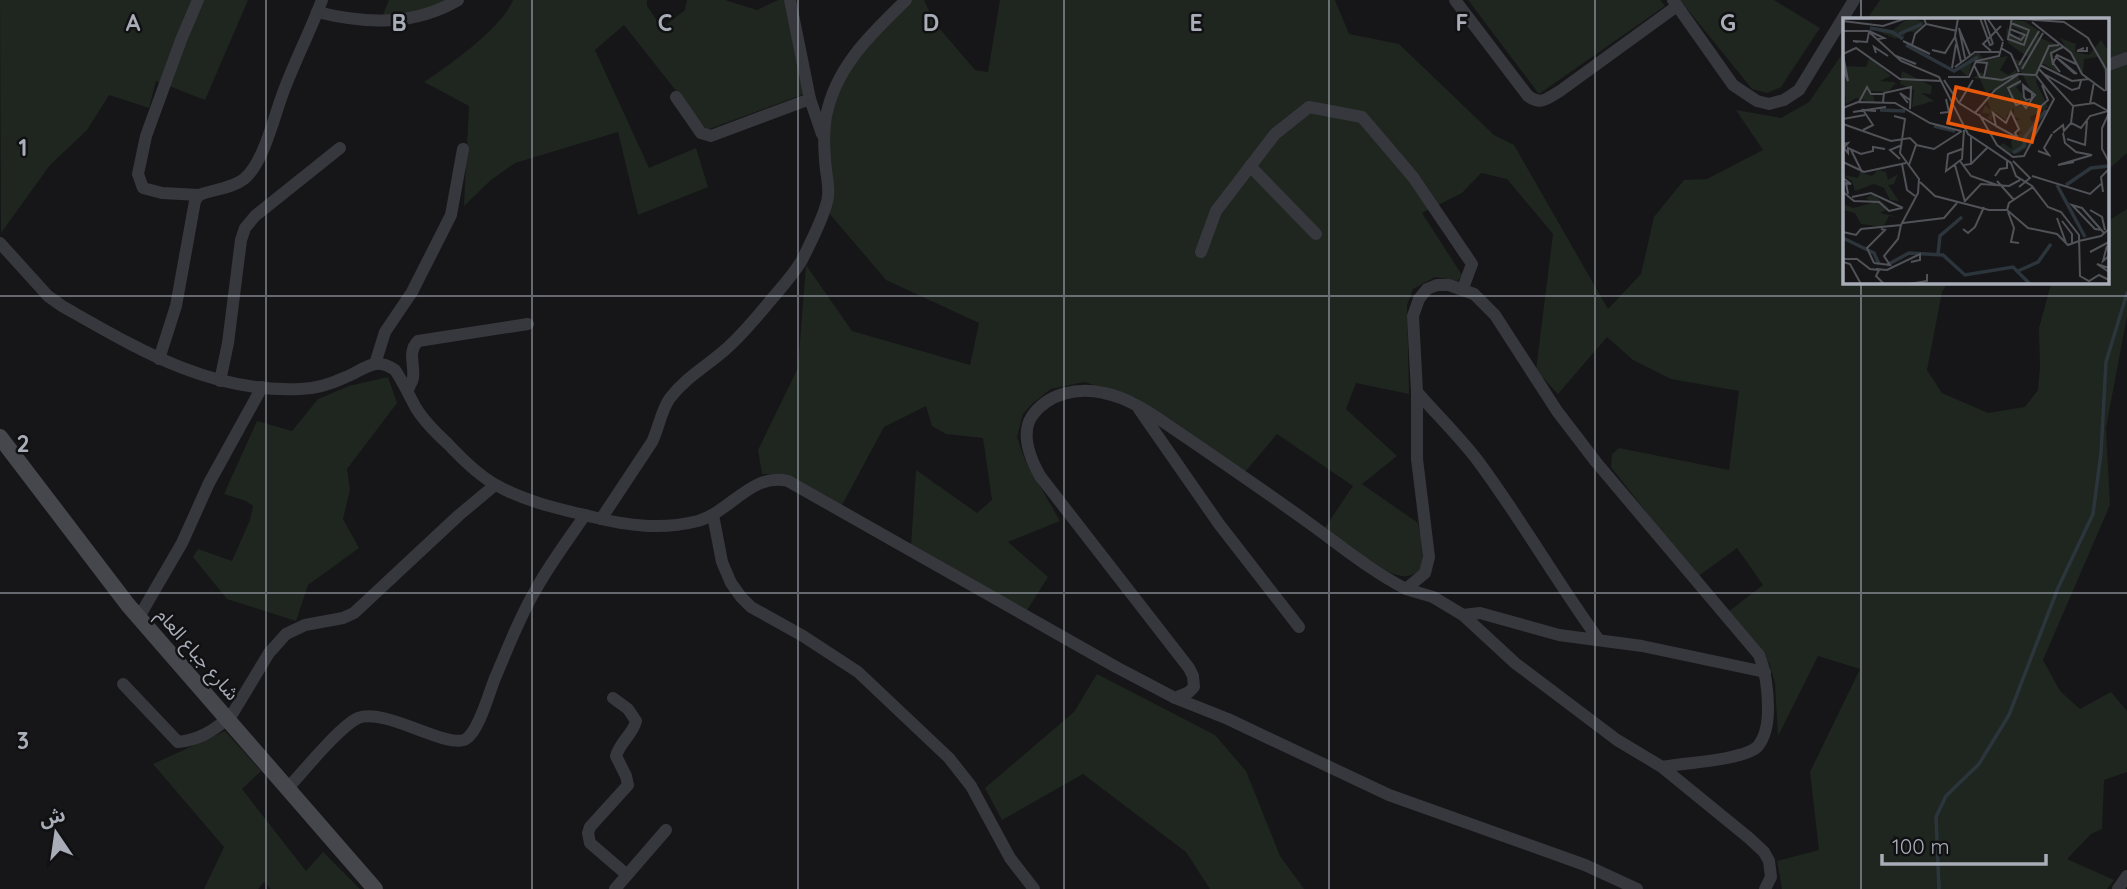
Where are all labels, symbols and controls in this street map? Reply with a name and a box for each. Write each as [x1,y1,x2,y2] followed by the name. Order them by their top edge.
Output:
[126,8,141,37] text: A
[391,8,407,37] text: B
[658,8,672,37] text: C
[923,8,939,37] text: D
[1189,8,1203,37] text: E
[1456,8,1468,37] text: F
[1720,8,1736,37] text: G
[1843,18,2110,284] inset map
[19,133,27,162] text: 1
[16,429,30,458] text: 2
[149,603,245,707] street label: شارع جباع العام
[17,726,29,755] text: 3
[21,798,91,868] north arrow
[37,802,68,831] text: ش
[1882,822,2046,866] scale bar
[1892,833,1950,859] text: 100 m

